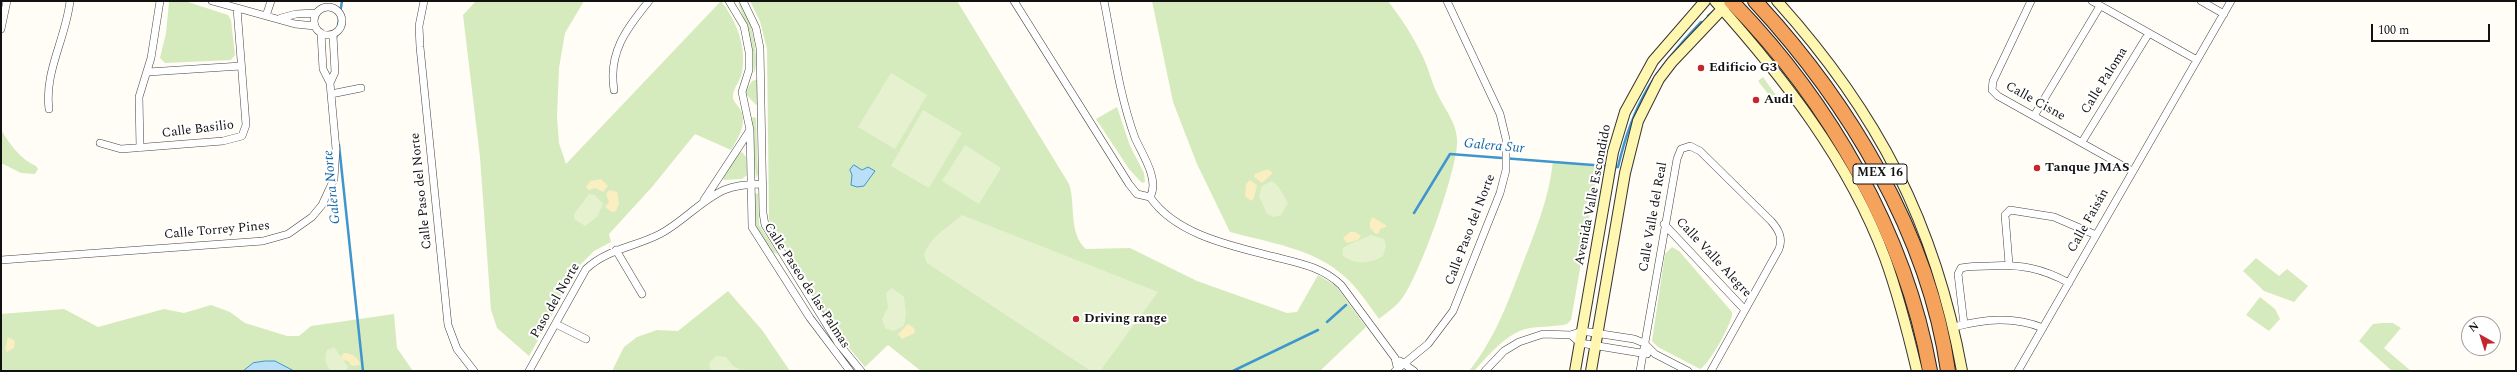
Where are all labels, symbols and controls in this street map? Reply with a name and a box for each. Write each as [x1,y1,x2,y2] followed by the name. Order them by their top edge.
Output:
[2373,16,2492,42] scale bar
[2378,21,2409,40] text: 100 m
[2078,45,2132,117] street label: Calle Paloma
[1709,60,1777,76] place label: Edificio G3
[1696,63,1706,73] marker: Edificio G3
[2002,79,2068,125] street label: Calle Cisne
[1764,92,1793,108] place label: Audi
[1751,95,1761,105] marker: Audi
[161,118,235,142] street label: Calle Basilio
[1573,123,1615,267] street label: Avenida Valle Escondido
[408,132,436,250] street label: Calle Paso del Norte
[1463,136,1525,158] water label: Galera Sur
[321,149,345,225] water label: Galera Norte
[2045,160,2129,176] place label: Tanque JMAS
[1637,161,1671,273] street label: Calle Valle del Real
[2032,163,2042,173] marker: Tanque JMAS
[1853,164,1907,184] road number: MEX 16
[1443,172,1499,288] street label: Calle Paso del Norte
[2065,186,2113,256] street label: Calle Faisán
[1672,215,1754,301] street label: Calle Valle Alegre
[164,219,270,243] street label: Calle Torrey Pines
[760,220,852,352] street label: Calle Paseo de las Palmas
[528,261,584,341] street label: Paso del Norte
[1084,311,1167,327] place label: Driving range
[1071,314,1081,324] marker: Driving range
[2461,316,2501,356] north arrow
[2465,318,2483,337] text: N

